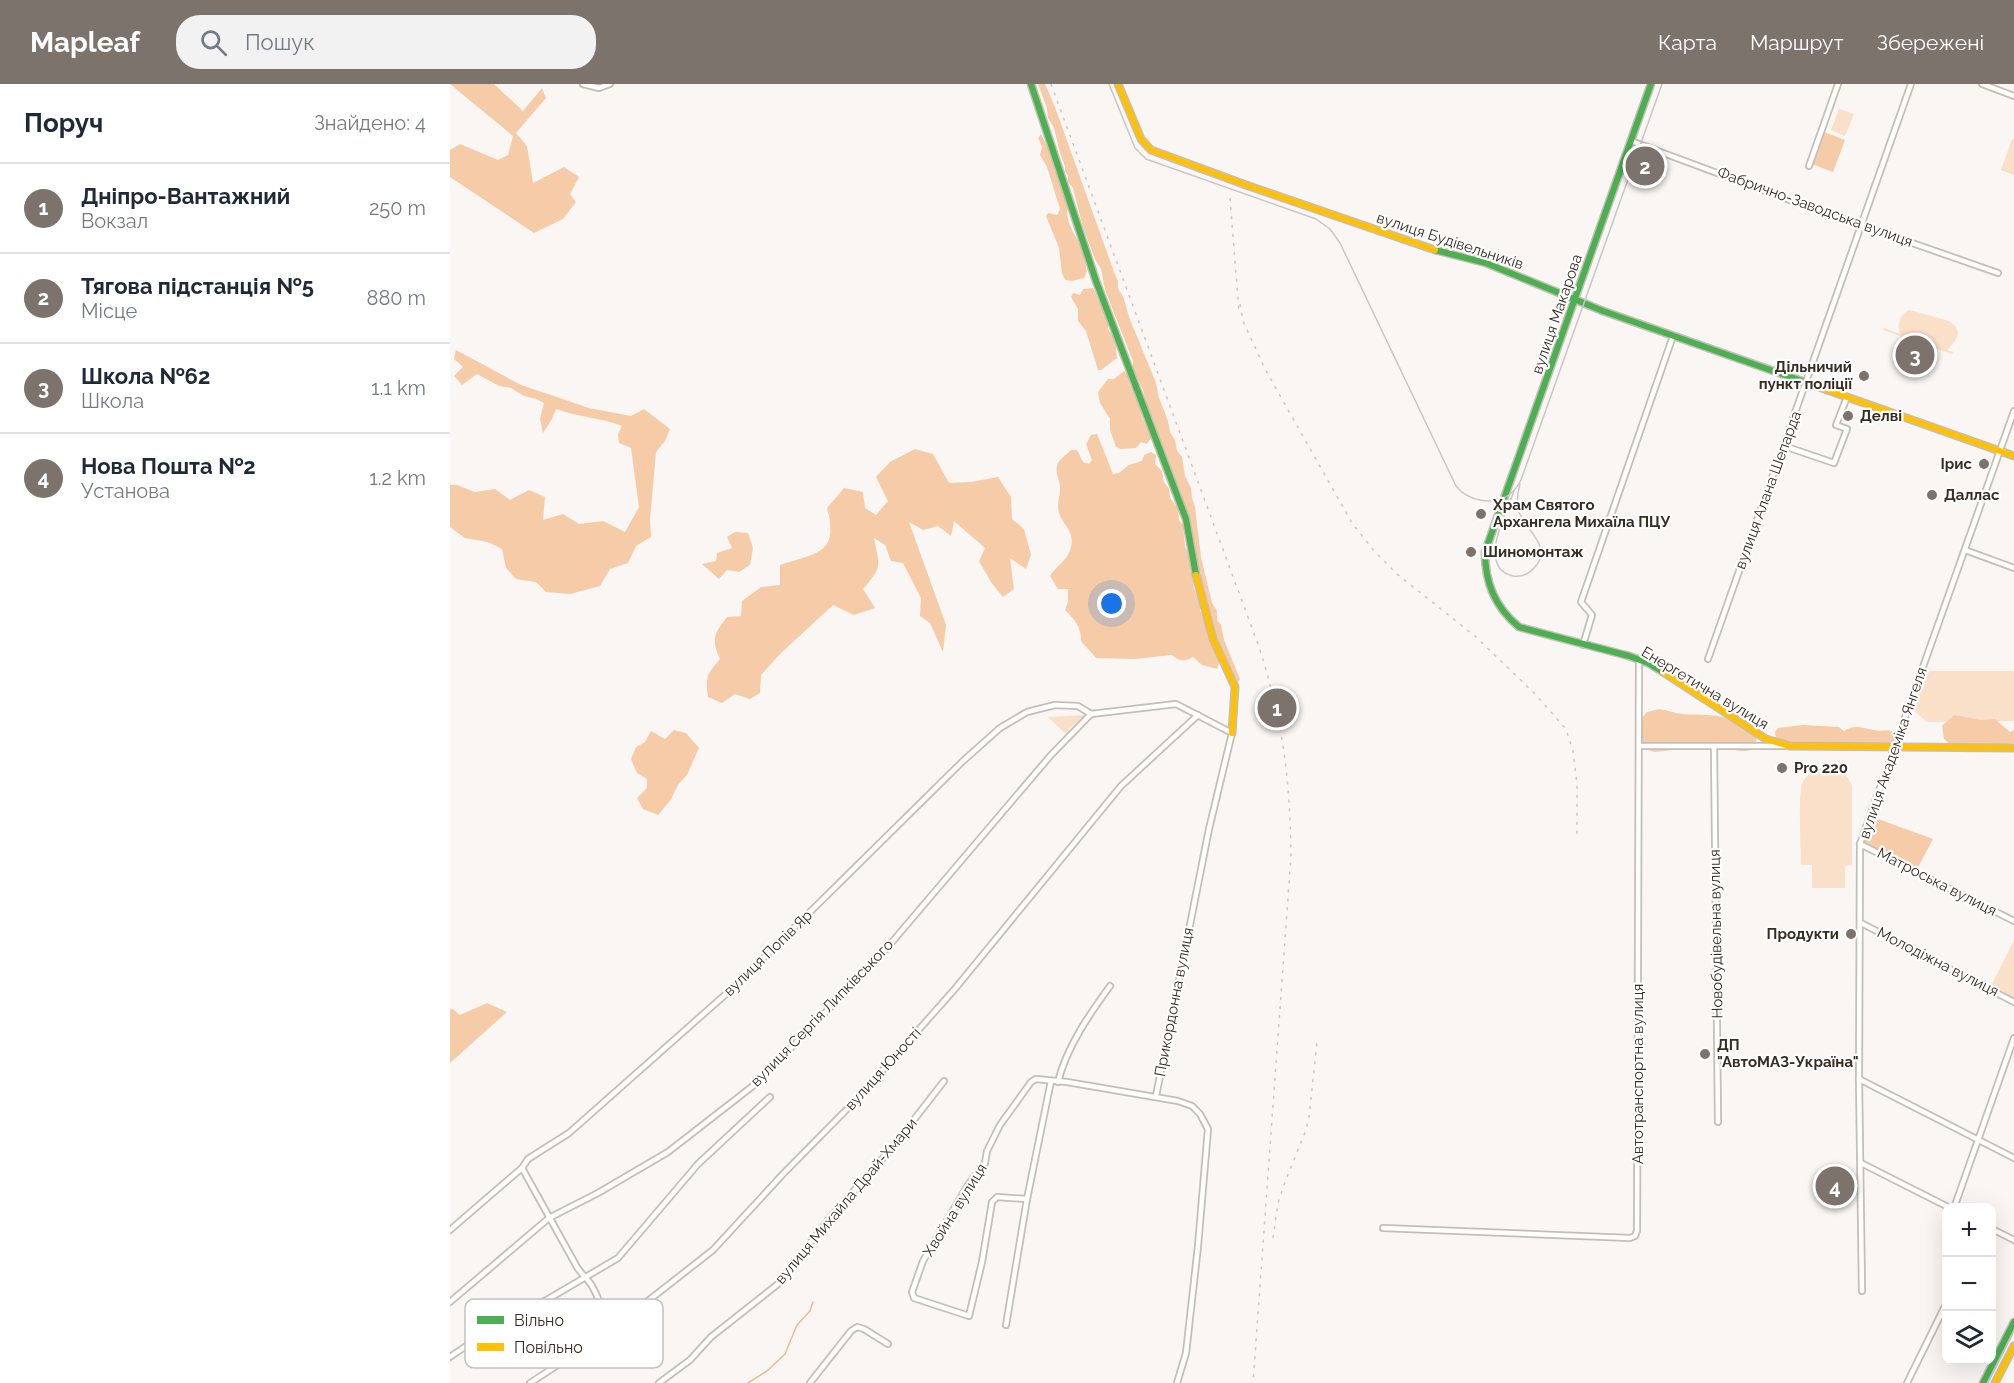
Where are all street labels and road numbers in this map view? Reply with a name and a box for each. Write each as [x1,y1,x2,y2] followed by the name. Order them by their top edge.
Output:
[1715,163,1915,251] street label: Фабрично-Заводська вулиця
[1374,209,1526,273] street label: вулиця Будівельників
[1528,252,1586,376] street label: вулиця Макарова
[1731,409,1805,571] street label: вулиця Алана Шепарда
[1638,643,1772,733] street label: Енергетична вулиця
[1855,665,1931,841] street label: вулиця Академіка Янгеля
[1874,844,2000,920] street label: Матроська вулиця
[1706,849,1726,1019] street label: Новобудівельна вулиця
[720,906,816,1000] street label: вулиця Попів Яр
[1874,924,2002,1000] street label: Молодіжна вулиця
[1151,926,1197,1078] street label: Прикордонна вулиця
[747,936,897,1090] street label: вулиця Сергія Липківського
[1629,984,1647,1164] street label: Автотранспортна вулиця
[841,1024,925,1114] street label: вулиця Юності
[771,1114,921,1288] street label: вулиця Михайла Драй-Хмари
[919,1160,991,1260] street label: Хвойна вулиця

